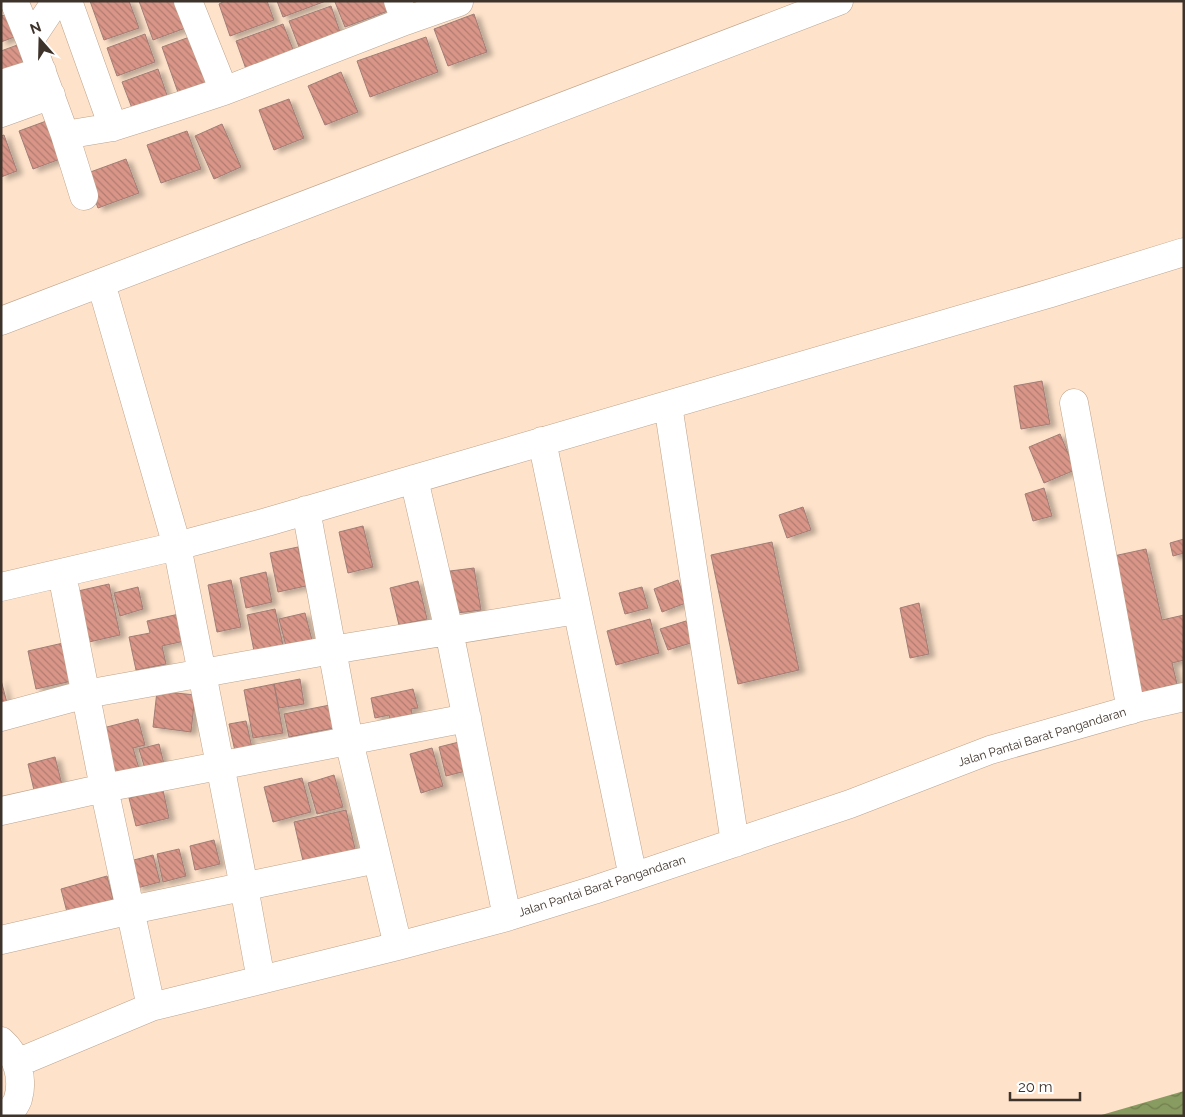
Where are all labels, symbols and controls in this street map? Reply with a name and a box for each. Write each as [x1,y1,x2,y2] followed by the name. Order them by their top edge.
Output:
[15,15,65,65] north arrow
[28,18,43,37] text: N
[956,705,1128,769] street label: Jalan Pantai Barat Pangandaran
[517,852,687,920] street label: Jalan Pantai Barat Pangandaran
[1010,1070,1080,1102] scale bar
[1018,1078,1053,1096] text: 20 m

